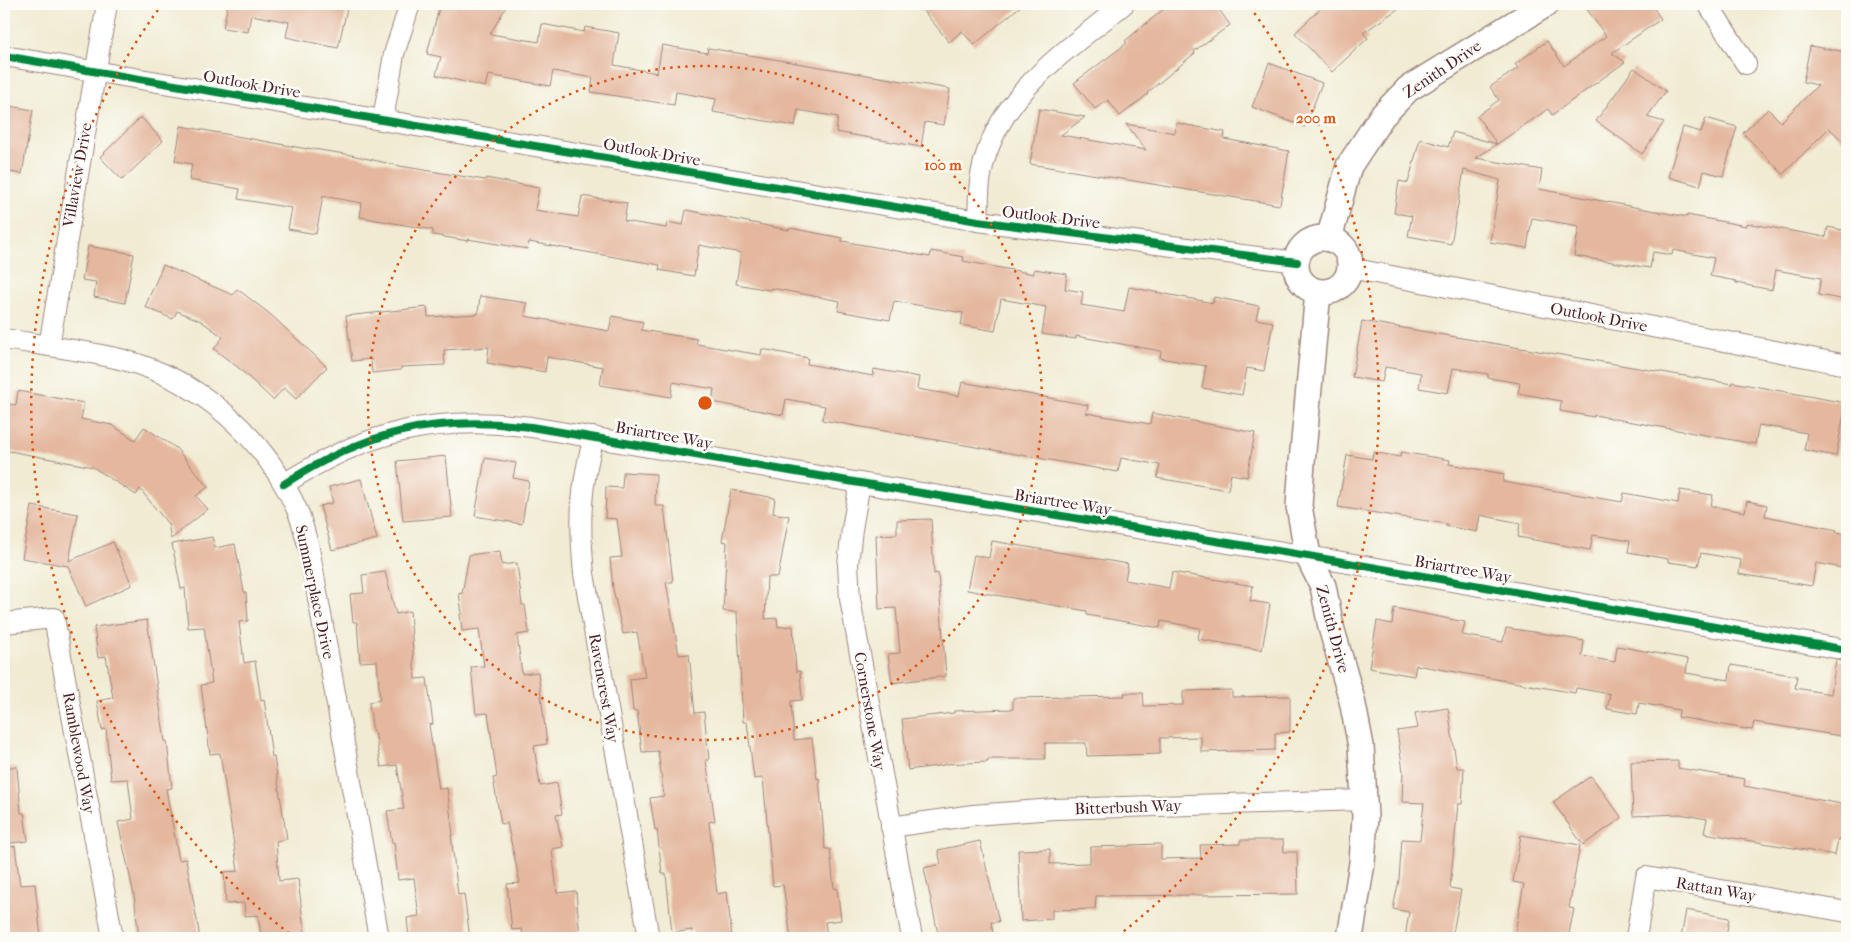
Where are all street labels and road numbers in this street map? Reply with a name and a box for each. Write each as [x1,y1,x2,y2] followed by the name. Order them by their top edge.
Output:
[1399,36,1485,102] street label: Zenith Drive
[202,66,302,102] street label: Outlook Drive
[58,121,96,230] street label: Villaview Drive
[602,134,702,170] street label: Outlook Drive
[1001,202,1101,232] street label: Outlook Drive
[1549,298,1649,336] street label: Outlook Drive
[614,417,714,453] street label: Briartree Way
[1013,485,1113,519] street label: Briartree Way
[291,523,339,661] street label: Summerplace Drive
[1413,551,1513,587] street label: Briartree Way
[1312,583,1354,675] street label: Zenith Drive
[585,632,623,745] street label: Ravencrest Way
[850,650,890,772] street label: Cornerstone Way
[59,691,99,816] street label: Ramblewood Way
[1074,796,1182,818] street label: Bitterbush Way
[1674,873,1758,905] street label: Rattan Way

